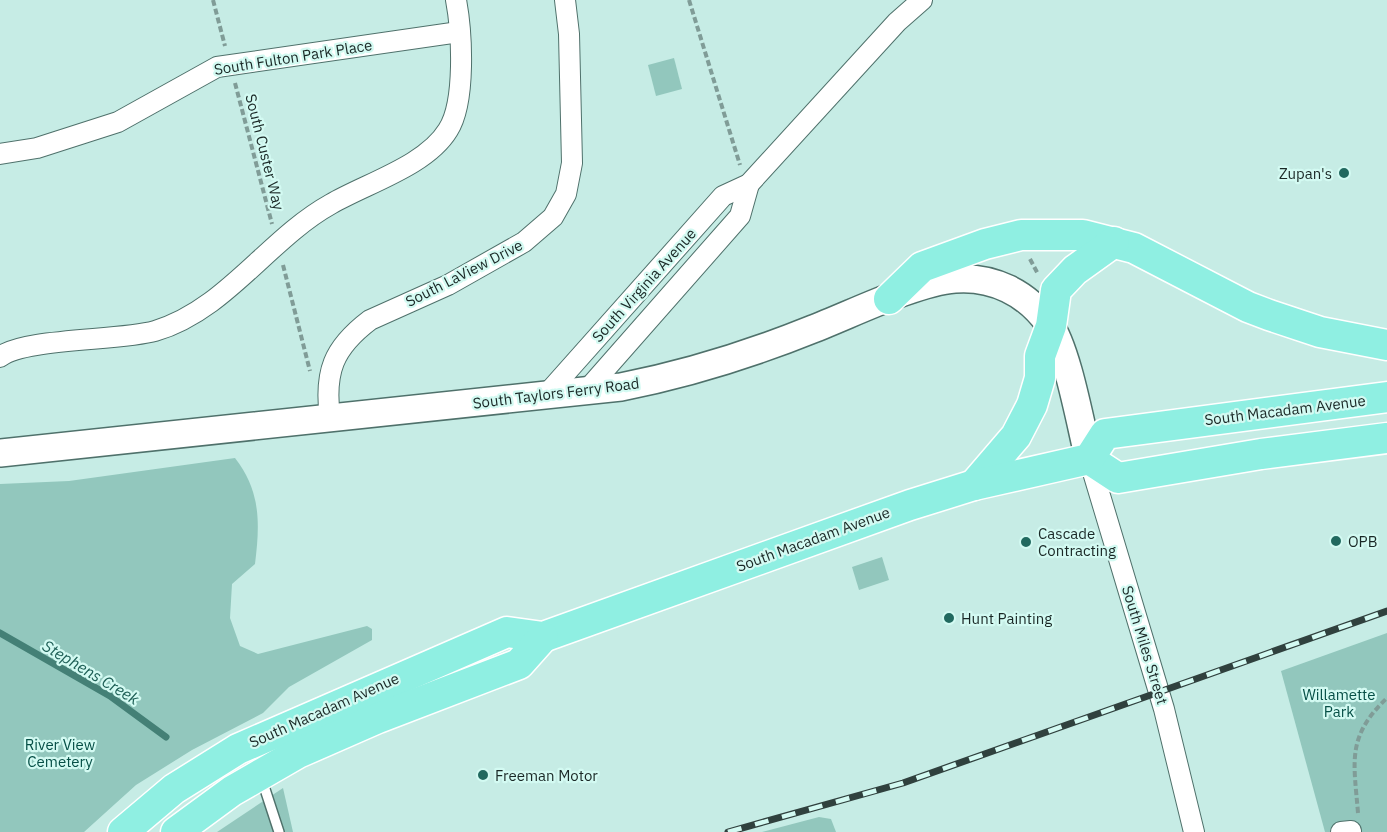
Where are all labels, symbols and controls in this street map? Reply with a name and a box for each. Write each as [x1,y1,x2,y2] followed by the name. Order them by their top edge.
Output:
[213,35,373,79] street label: South Fulton Park Place
[241,92,289,213] street label: South Custer Way
[1279,164,1332,183] place label: Zupan's
[1337,166,1351,180] marker: Zupan's
[588,224,700,346] street label: South Virginia Avenue
[402,235,526,311] street label: South LaView Drive
[472,373,640,413] street label: South Taylors Ferry Road
[1203,391,1367,429] street label: South Macadam Avenue
[734,502,892,576] street label: South Macadam Avenue
[1038,524,1116,560] place label: Cascade Contracting
[1348,532,1378,551] place label: OPB
[1329,534,1343,548] marker: OPB
[1019,535,1033,549] marker: Cascade Contracting
[1118,583,1172,707] street label: South Miles Street
[961,609,1052,628] place label: Hunt Painting
[942,611,956,625] marker: Hunt Painting
[39,635,144,709] water label: Stephens Creek
[246,668,402,752] street label: South Macadam Avenue
[1302,685,1376,721] park label: Willamette Park
[25,735,96,771] park label: River View Cemetery
[495,766,598,785] place label: Freeman Motor
[476,768,490,782] marker: Freeman Motor

